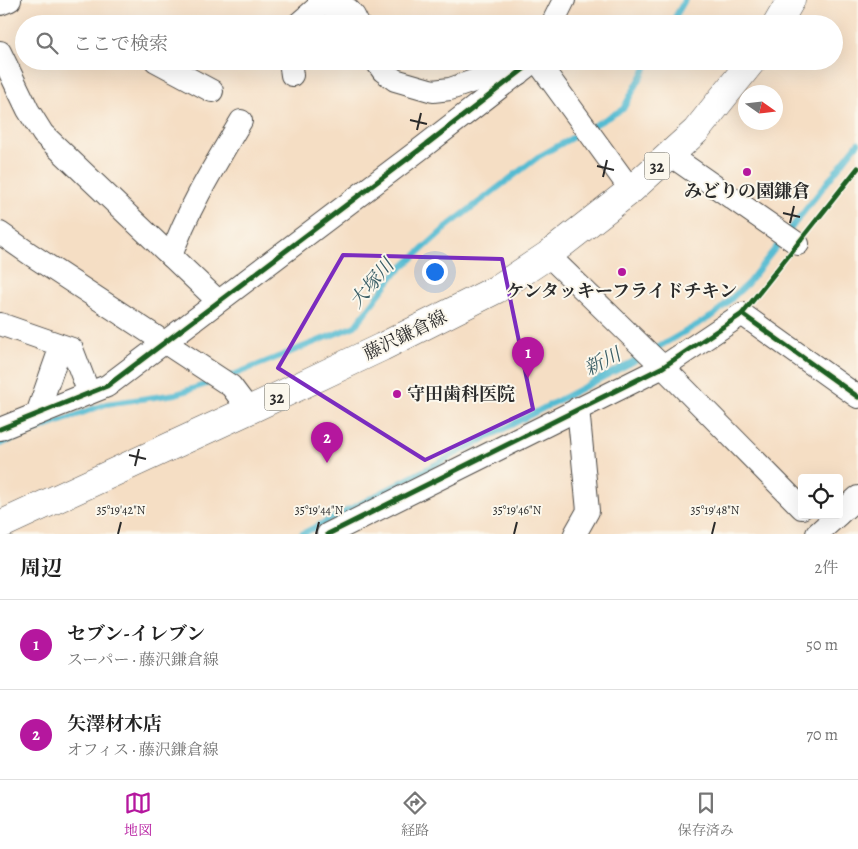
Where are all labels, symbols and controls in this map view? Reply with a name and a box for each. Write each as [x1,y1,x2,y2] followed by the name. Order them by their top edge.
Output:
[15,15,843,70] search box
[33,29,61,57] icon: search
[73,31,168,57] text: ここで検索
[738,85,783,130] north arrow
[644,153,670,180] road number: 32
[741,166,753,178] marker: みどりの園鎌倉
[684,179,810,203] place label: みどりの園鎌倉
[343,252,401,314] water label: 大塚川
[422,259,448,285] your location
[616,266,628,278] marker: ケンタッキーフライドチキン
[507,279,737,303] place label: ケンタッキーフライドチキン
[359,304,451,366] street label: 藤沢鎌倉線
[512,337,544,378] pin: 1
[580,341,627,382] water label: 新川
[407,382,515,406] place label: 守田歯科医院
[264,384,290,411] road number: 32
[391,388,403,400] marker: 守田歯科医院
[311,422,343,463] pin: 2
[798,474,843,519] map controls
[798,474,843,519] button: locate
[97,502,146,518] text: 35°19'42"N
[295,502,344,518] text: 35°19'44"N
[493,502,542,518] text: 35°19'46"N
[691,502,740,518] text: 35°19'48"N
[20,554,62,582] text: 周辺
[814,557,838,579] text: 2件
[67,621,205,647] text: セブン-イレブン
[33,634,39,656] text: 1
[806,634,838,656] text: 50 m
[67,649,219,671] text: スーパー · 藤沢鎌倉線
[67,711,162,737] text: 矢澤材木店
[32,724,40,746] text: 2
[806,724,838,746] text: 70 m
[67,739,219,761] text: オフィス · 藤沢鎌倉線
[124,789,152,840] tab: 地図
[401,789,429,840] tab: 経路
[678,789,734,840] tab: 保存済み

